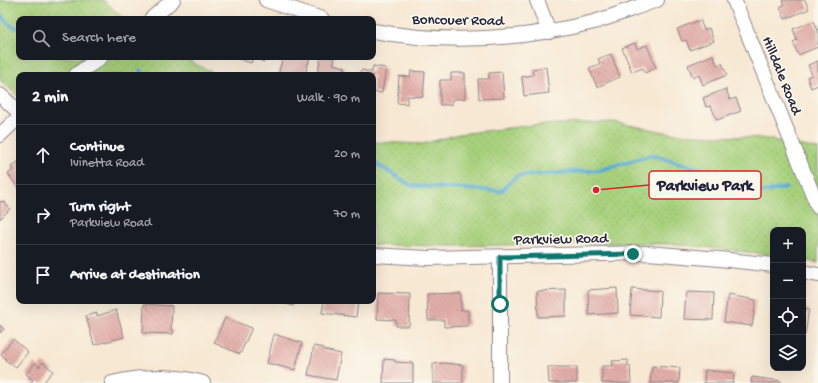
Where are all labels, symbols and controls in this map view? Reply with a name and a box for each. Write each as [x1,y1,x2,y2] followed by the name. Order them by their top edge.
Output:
[411,11,505,31] street label: Boncouer Road
[16,16,376,60] search box
[30,27,52,49] icon: search
[62,29,136,47] text: Search here
[757,34,805,119] street label: Hilldale Road
[32,88,68,108] text: 2 min
[297,91,360,106] text: Walk · 90 m
[70,138,124,156] text: Continue
[32,144,54,166] icon: ahead
[334,147,360,162] text: 20 m
[70,156,144,171] text: Ivinetta Road
[649,171,761,199] callout: Parkview Park
[656,178,755,197] text: Parkview Park
[70,198,130,216] text: Turn right
[32,204,54,226] icon: right
[334,207,360,222] text: 70 m
[70,216,152,231] text: Parkview Road
[770,227,806,371] map controls
[770,227,806,263] button: +
[513,230,609,250] street label: Parkview Road
[624,245,642,263] route end
[770,263,806,299] button: −
[32,264,54,286] icon: arrive
[70,266,200,284] text: Arrive at destination
[491,295,509,313] route start
[770,299,806,335] button: locate
[770,335,806,371] button: layers

